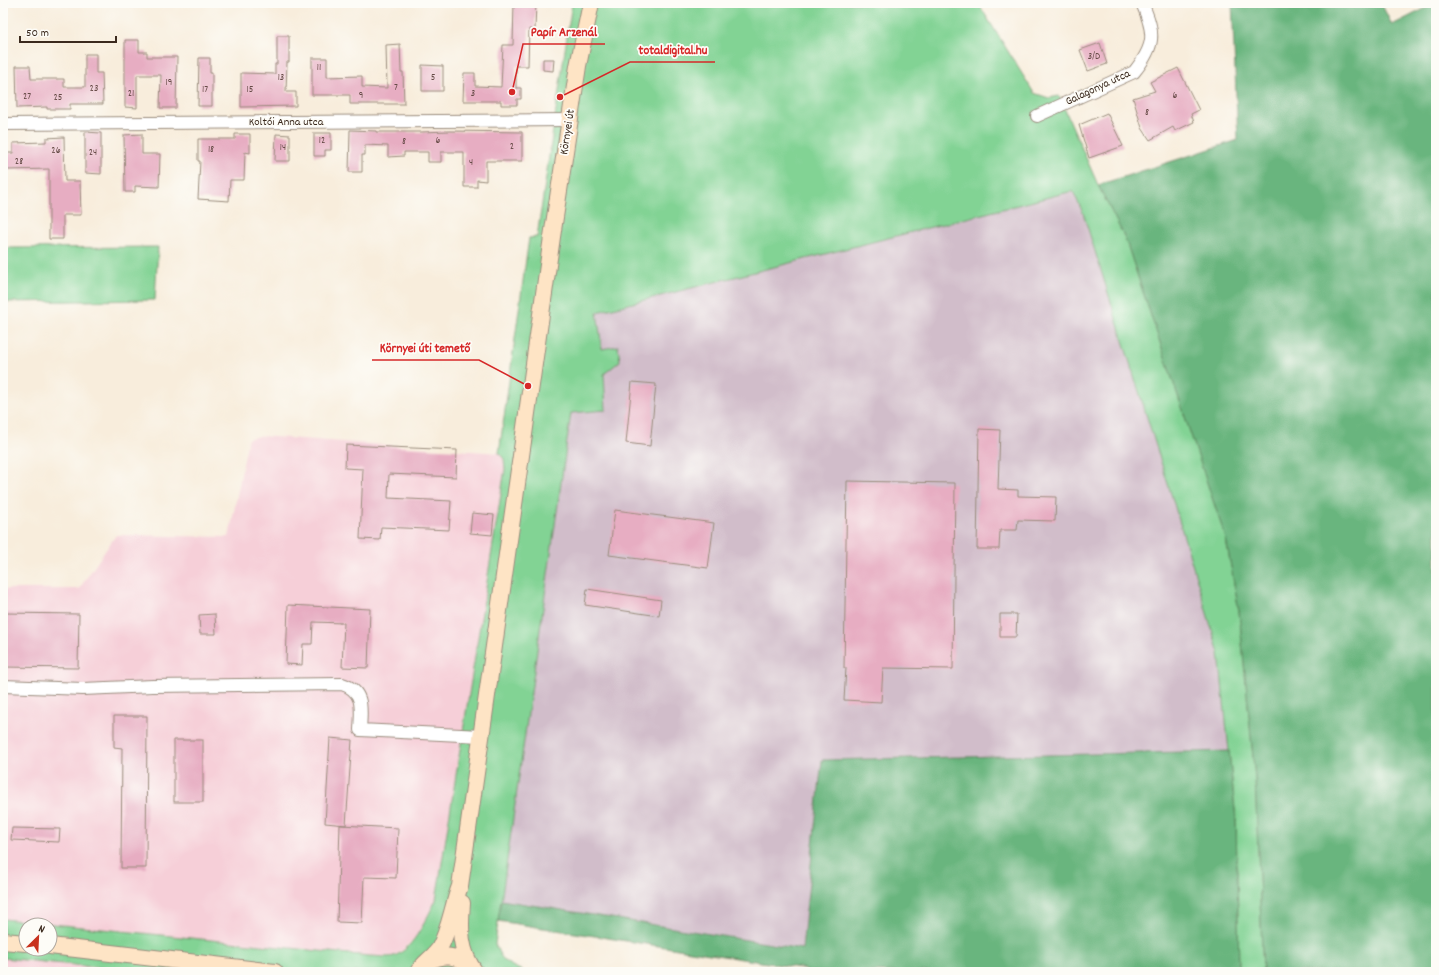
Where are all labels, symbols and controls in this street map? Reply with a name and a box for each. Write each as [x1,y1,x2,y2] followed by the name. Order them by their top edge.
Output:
[20,18,116,44] scale bar
[523,19,605,44] callout: Papír Arzenál
[531,24,598,43] text: Papír Arzenál
[26,25,49,42] text: 50 m
[630,37,715,62] callout: totaldigital.hu
[639,42,708,61] text: totaldigital.hu
[1088,50,1100,64] house number: 3/D
[317,61,321,75] house number: 11
[1063,65,1133,110] street label: Galagonya utca
[278,71,284,85] house number: 13
[431,71,436,85] house number: 5
[166,76,172,90] house number: 19
[394,81,398,95] house number: 7
[90,82,98,96] house number: 23
[202,83,208,97] house number: 17
[247,83,254,97] house number: 15
[128,87,134,101] house number: 21
[471,87,475,101] house number: 3
[359,89,363,103] house number: 9
[1173,89,1178,103] house number: 6
[23,90,31,104] house number: 27
[54,91,63,105] house number: 25
[1145,106,1149,120] house number: 8
[556,108,580,156] street label: Környei út
[249,114,324,131] street label: Koltói Anna utca
[319,134,325,148] house number: 12
[436,134,441,148] house number: 6
[402,135,406,149] house number: 8
[510,140,514,154] house number: 2
[280,141,286,155] house number: 14
[208,143,214,157] house number: 18
[51,144,61,158] house number: 26
[89,146,97,160] house number: 24
[15,155,23,169] house number: 28
[469,156,473,170] house number: 4
[372,335,479,360] callout: Környei úti temető
[380,340,471,359] text: Környei úti temető
[18,917,58,957] north arrow
[36,921,48,938] text: N

